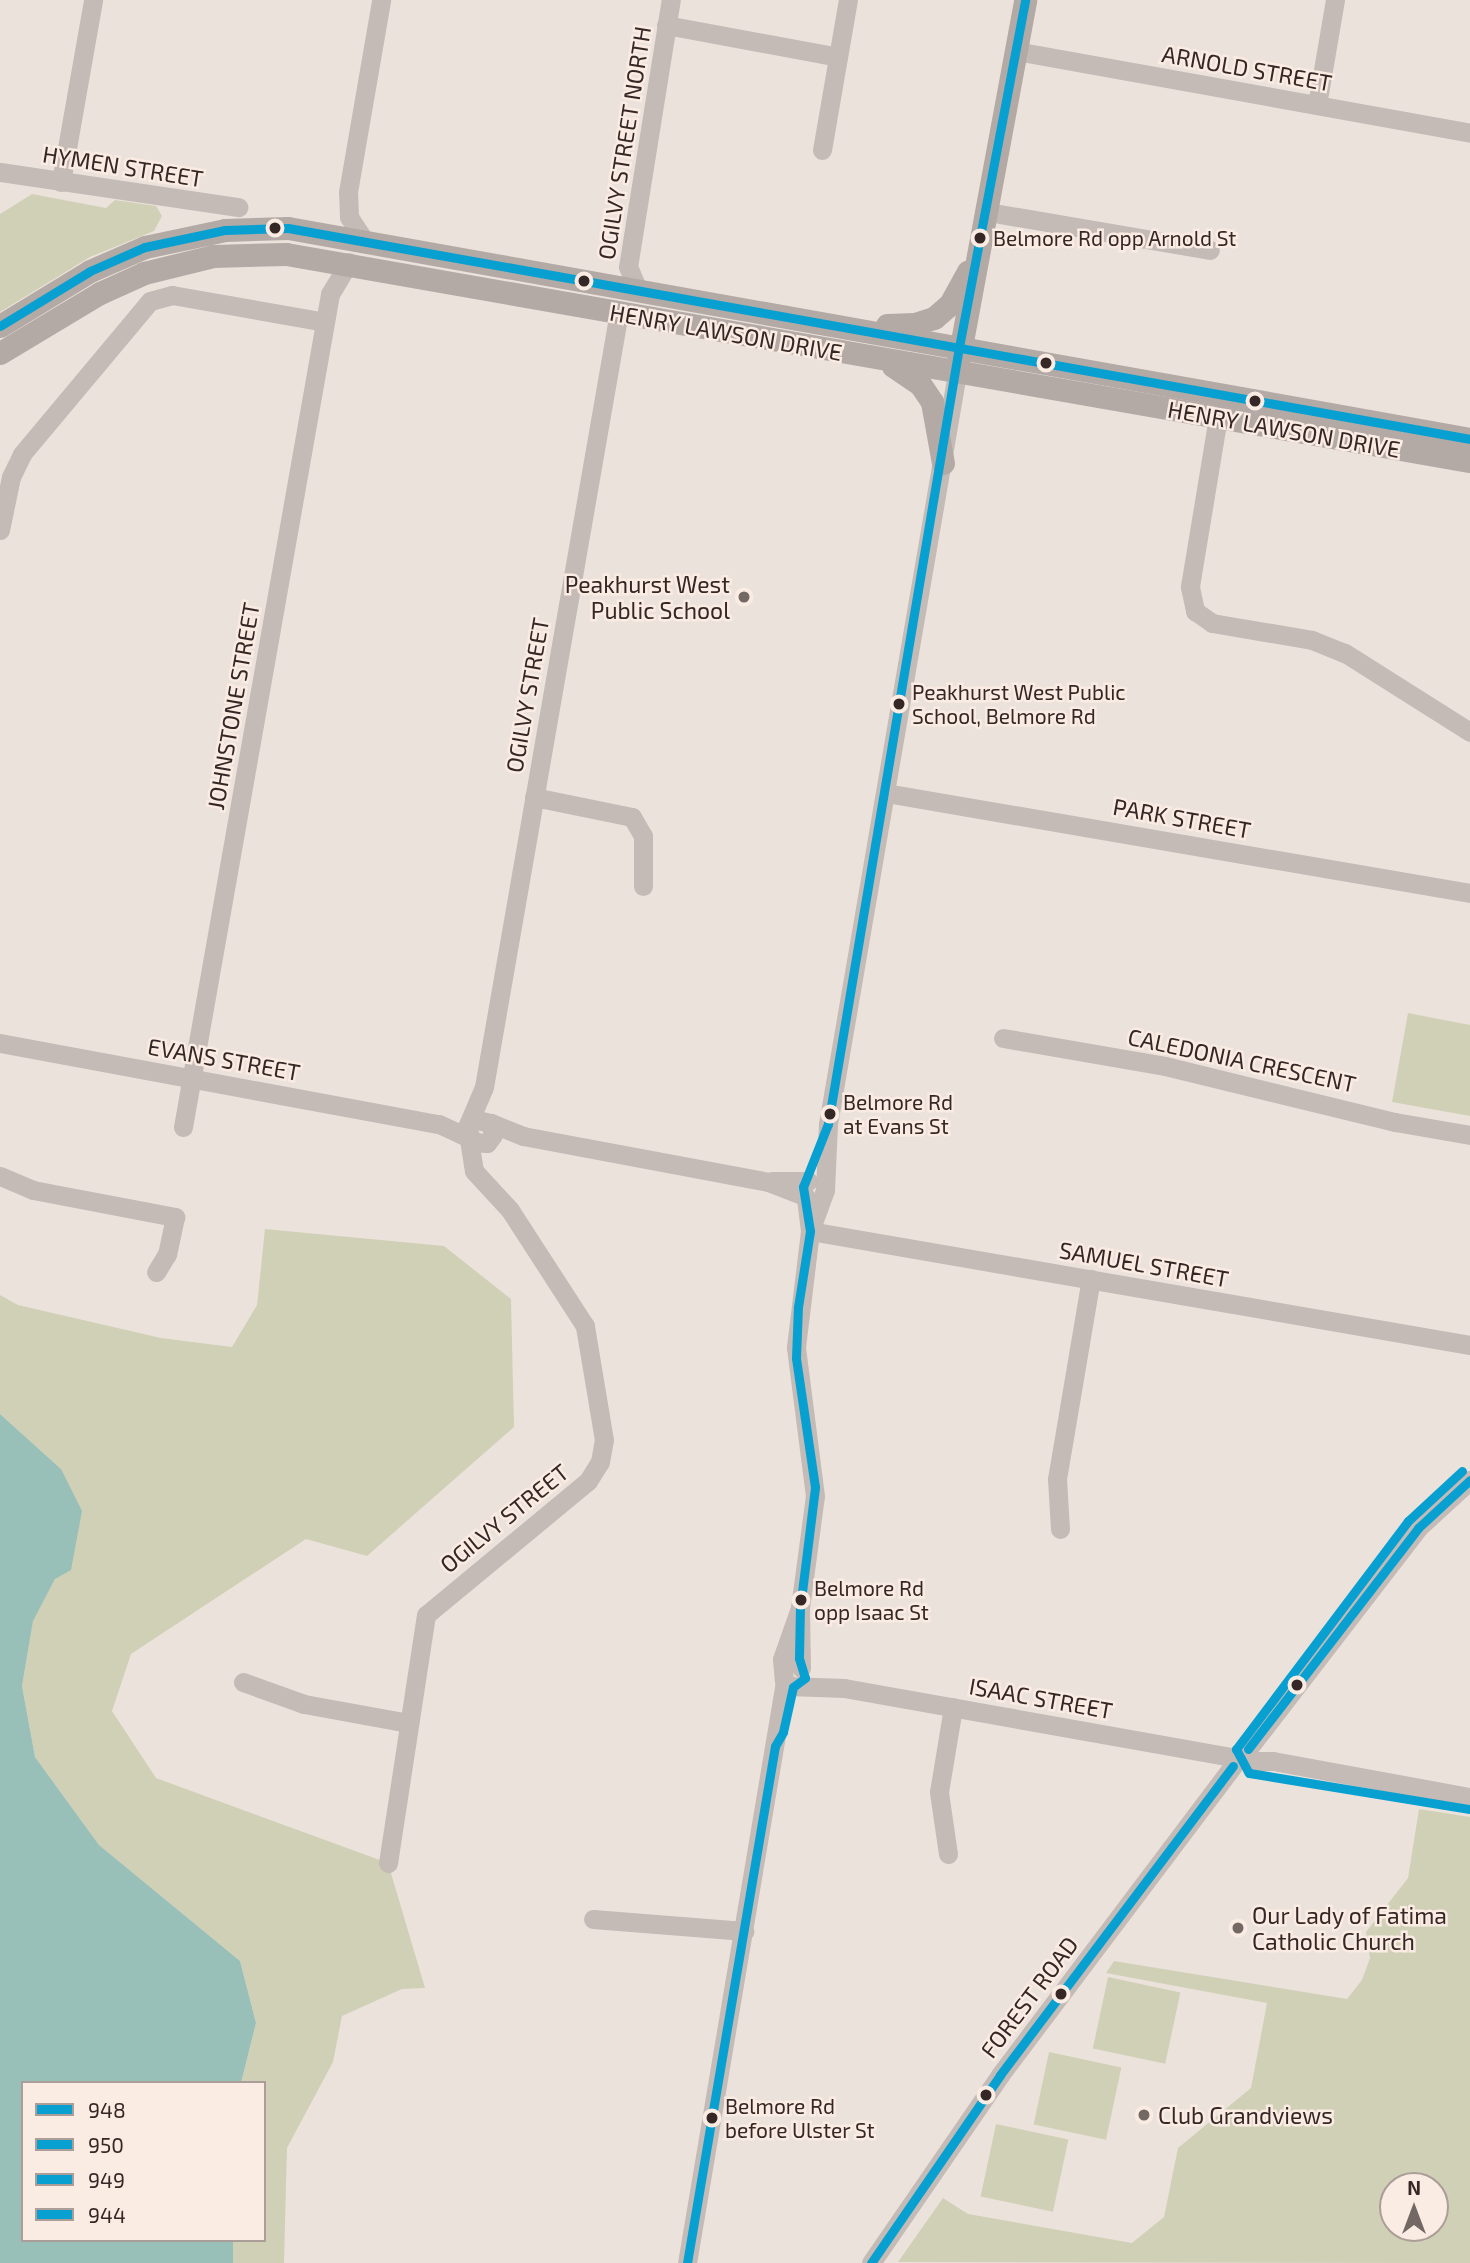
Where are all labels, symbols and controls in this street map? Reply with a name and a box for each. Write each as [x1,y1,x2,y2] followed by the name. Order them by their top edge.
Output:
[592,24,656,262] street label: OGILVY STREET NORTH
[1160,39,1334,97] street label: ARNOLD STREET
[41,140,205,192] street label: HYMEN STREET
[268,221,282,235] unlabelled marker
[993,225,1237,251] place label: Belmore Rd opp Arnold St
[973,231,987,245] marker: Belmore Rd opp Arnold St
[577,274,591,288] unlabelled marker
[607,298,845,366] street label: HENRY LAWSON DRIVE
[1039,356,1053,370] unlabelled marker
[1248,394,1262,408] unlabelled marker
[1165,395,1403,463] street label: HENRY LAWSON DRIVE
[564,570,730,624] place label: Peakhurst West Public School
[736,589,752,605] marker: Peakhurst West Public School
[201,600,265,812] street label: JOHNSTONE STREET
[500,615,554,775] street label: OGILVY STREET
[912,679,1126,729] place label: Peakhurst West Public School, Belmore Rd
[892,697,906,711] marker: Peakhurst West Public School, Belmore Rd
[1111,792,1253,844] street label: PARK STREET
[1125,1022,1359,1098] street label: CALEDONIA CRESCENT
[146,1032,302,1086] street label: EVANS STREET
[843,1089,953,1139] place label: Belmore Rd at Evans St
[823,1107,837,1121] marker: Belmore Rd at Evans St
[1057,1235,1231,1293] street label: SAMUEL STREET
[434,1458,574,1578] street label: OGILVY STREET
[814,1575,929,1625] place label: Belmore Rd opp Isaac St
[794,1593,808,1607] marker: Belmore Rd opp Isaac St
[967,1672,1115,1724] street label: ISAAC STREET
[1290,1678,1304,1692] unlabelled marker
[1252,1901,1448,1955] place label: Our Lady of Fatima Catholic Church
[1230,1920,1246,1936] marker: Our Lady of Fatima Catholic Church
[974,1931,1084,2063] street label: FOREST ROAD
[1054,1987,1068,2001] unlabelled marker
[21,2081,266,2242] legend
[979,2088,993,2102] unlabelled marker
[725,2093,875,2143] place label: Belmore Rd before Ulster St
[88,2097,126,2122] text: 948
[1158,2101,1333,2129] place label: Club Grandviews
[1136,2107,1152,2123] marker: Club Grandviews
[705,2111,719,2125] marker: Belmore Rd before Ulster St
[88,2132,124,2157] text: 950
[88,2167,125,2192] text: 949
[1379,2172,1449,2242] north arrow
[1407,2176,1421,2199] text: N
[88,2202,126,2227] text: 944

